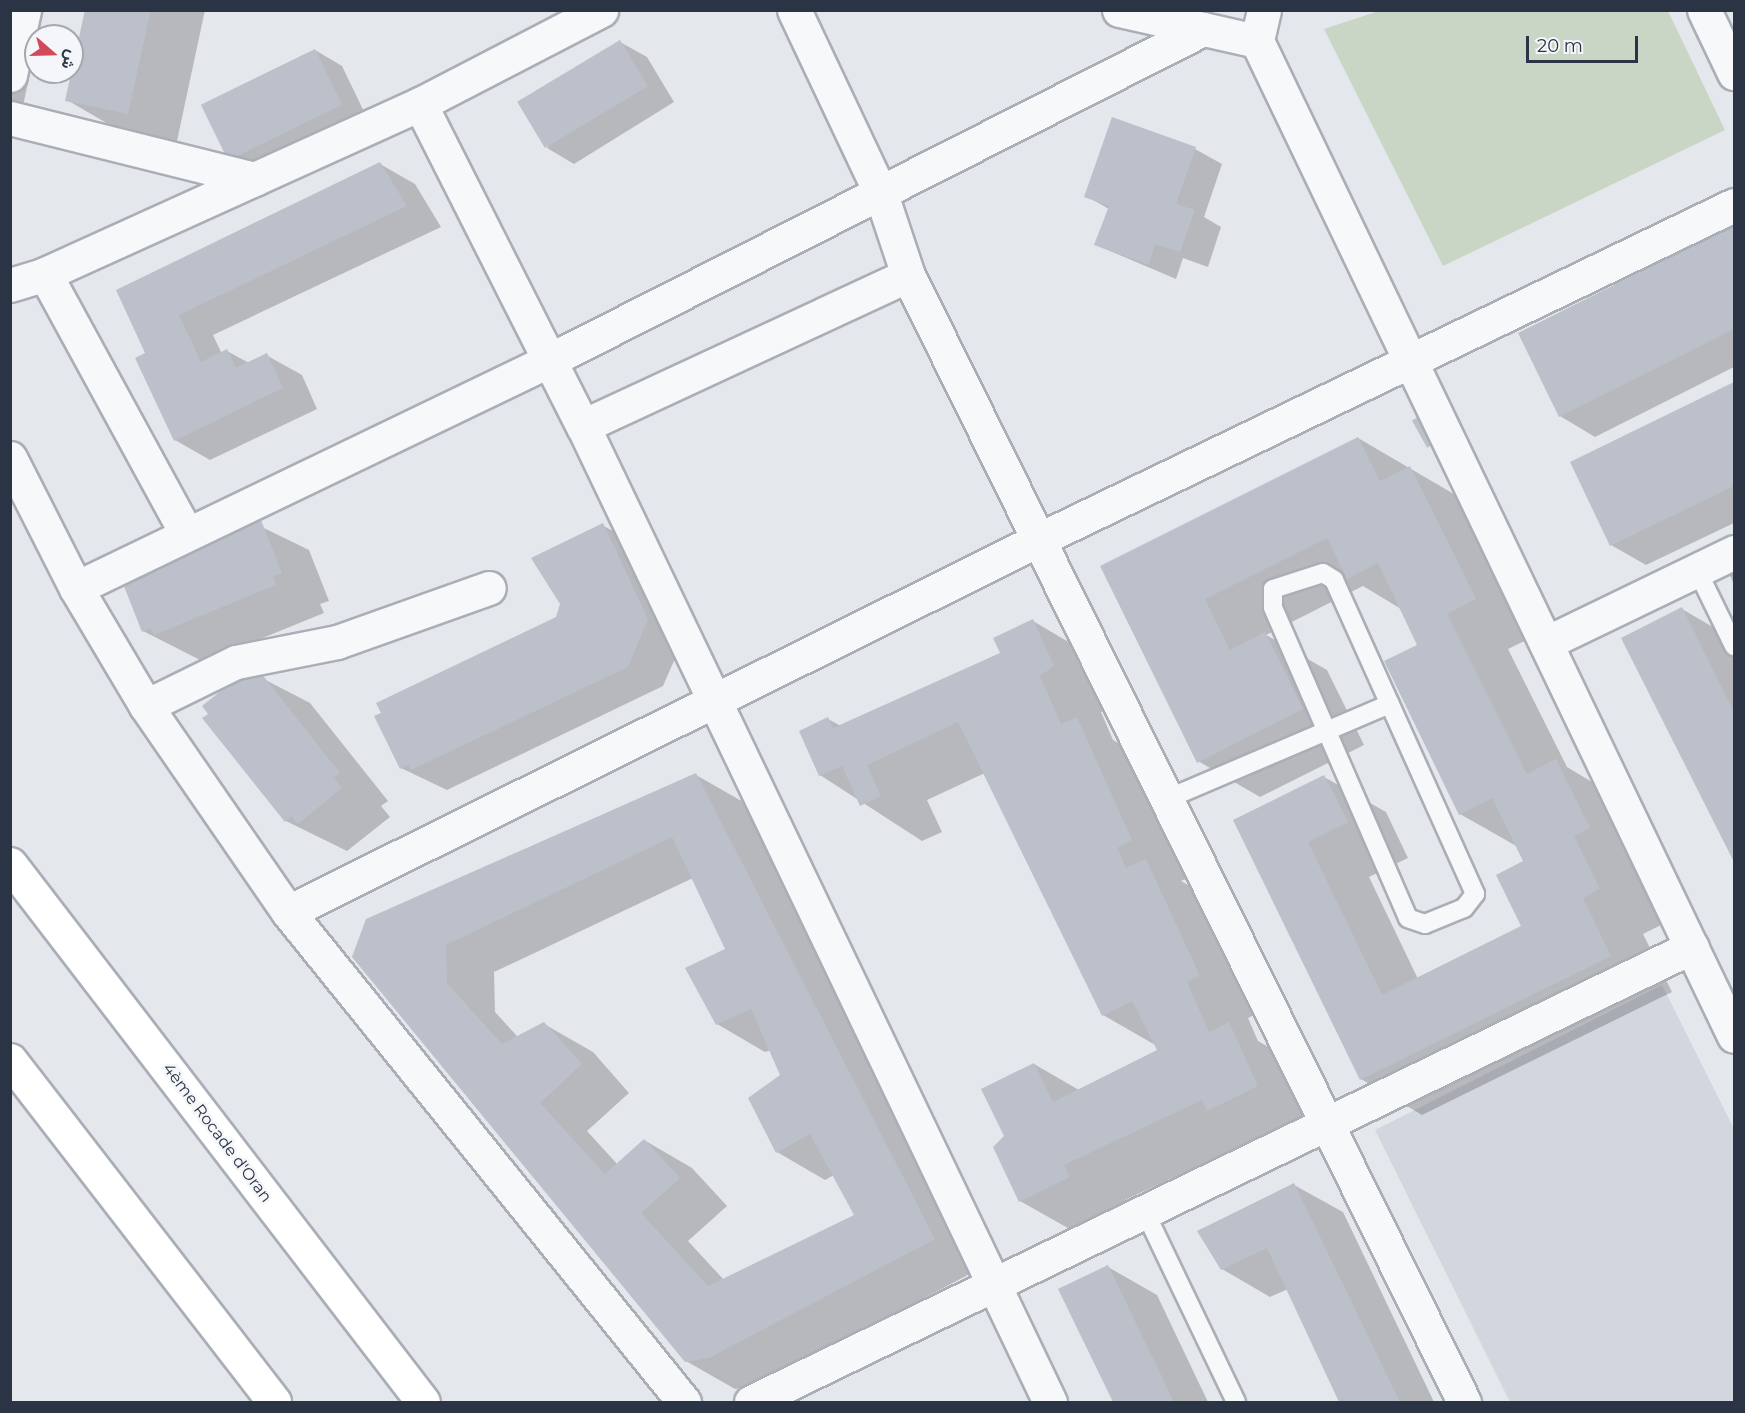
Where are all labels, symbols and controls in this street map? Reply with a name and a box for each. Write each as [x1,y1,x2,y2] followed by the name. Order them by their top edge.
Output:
[24,24,84,84] north arrow
[1529,24,1642,62] scale bar
[1537,35,1583,57] text: 20 m
[57,47,82,72] text: ش
[158,1060,276,1206] street label: 4ème Rocade d'Oran

